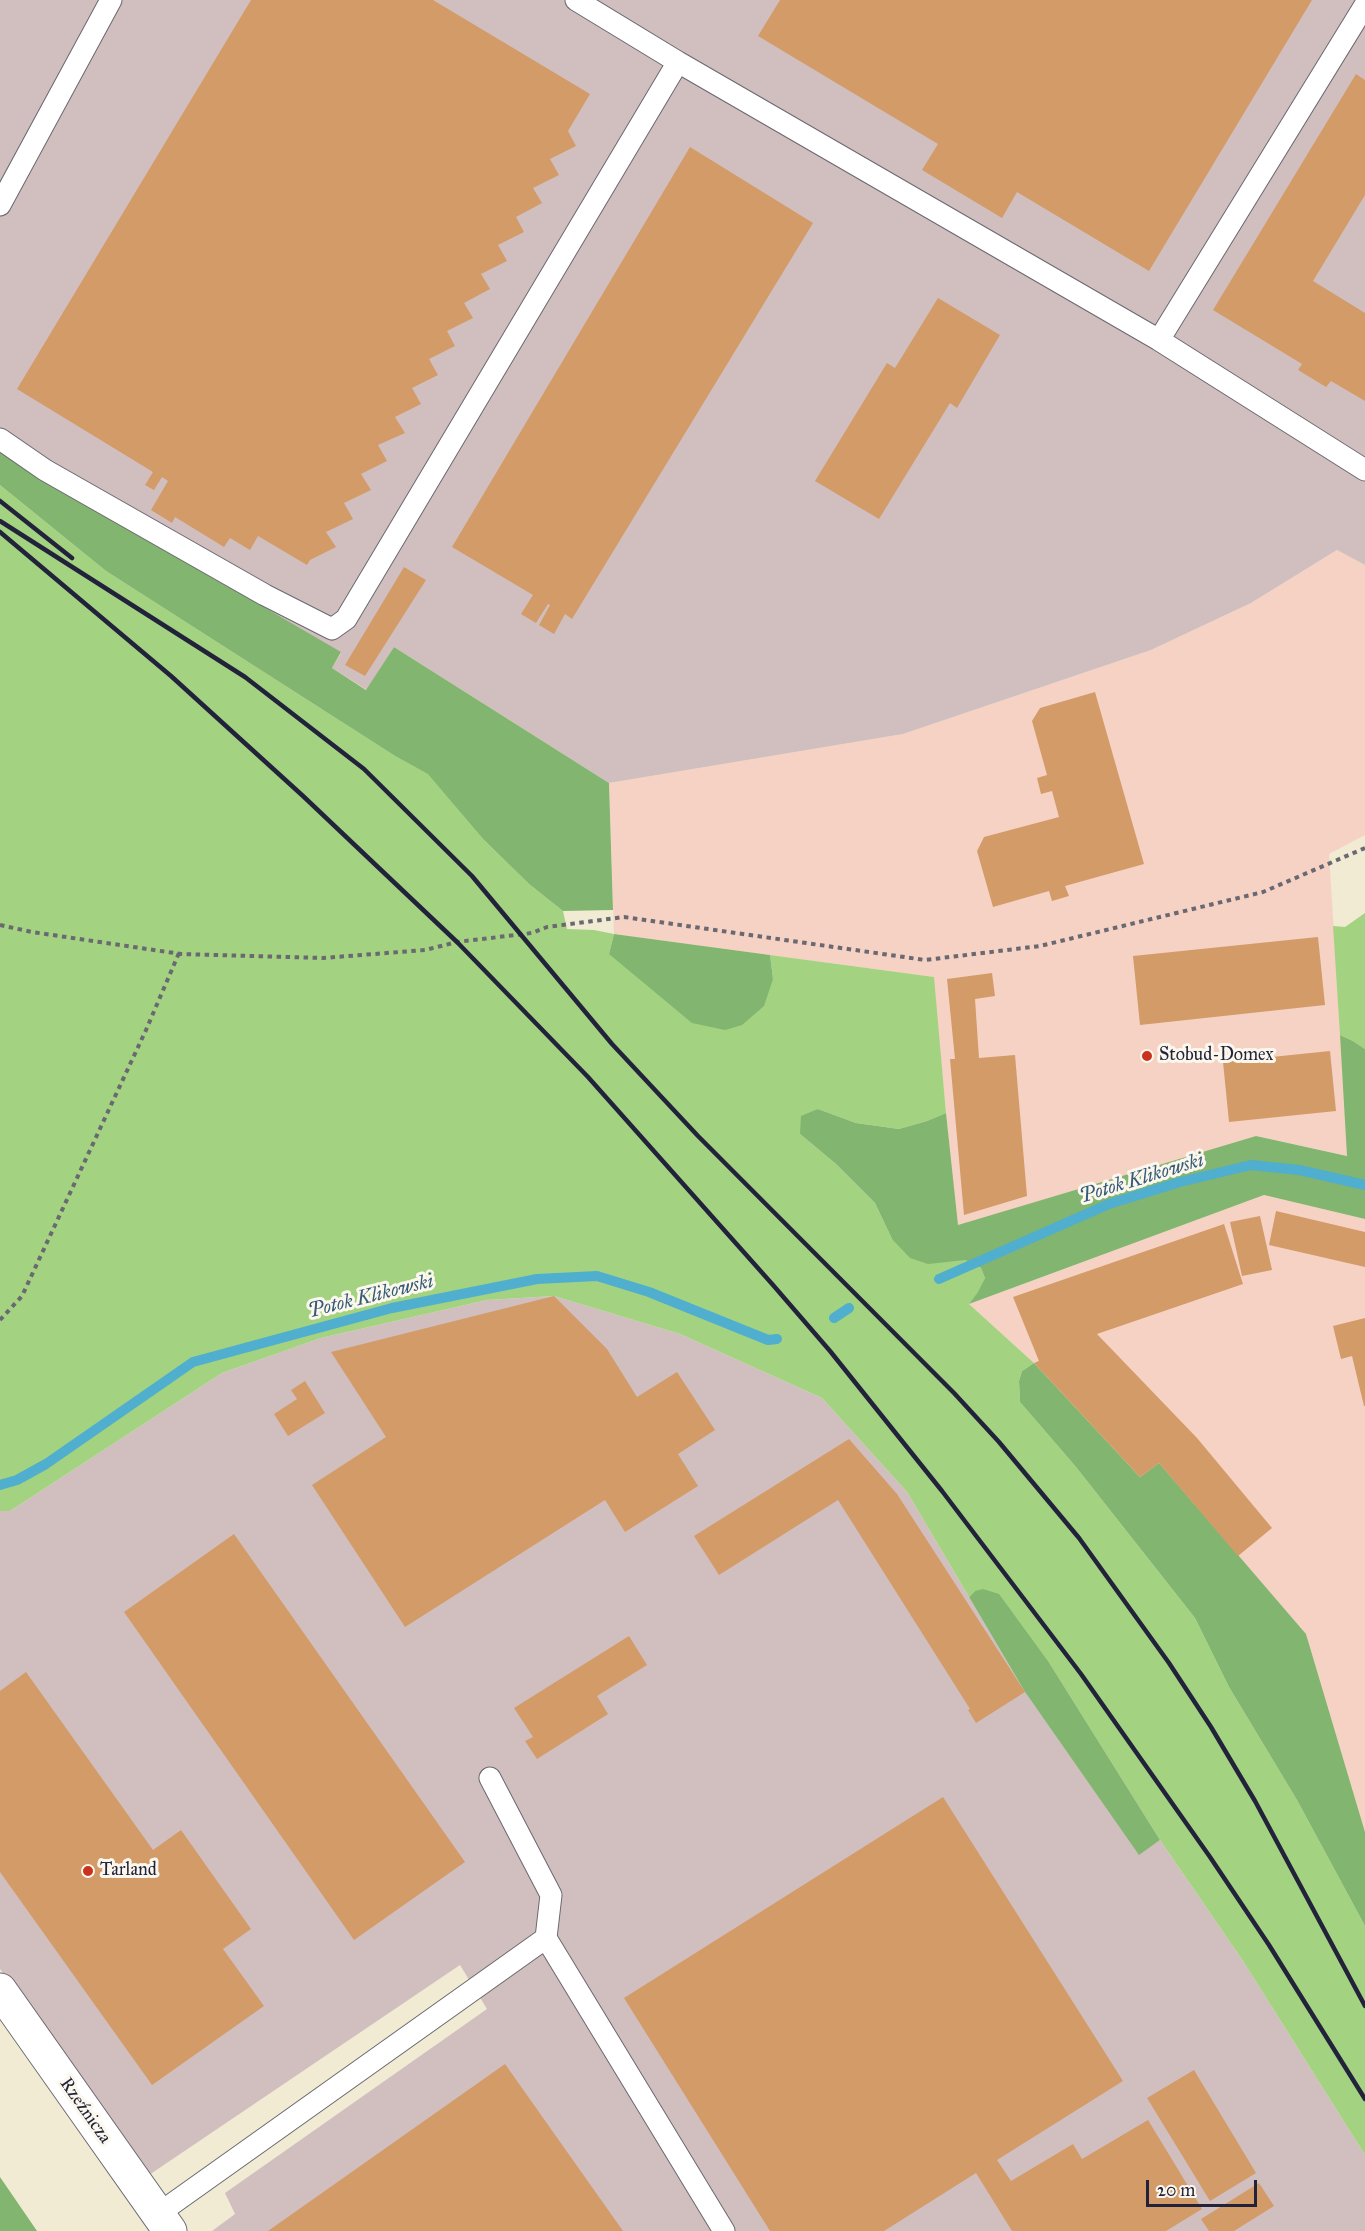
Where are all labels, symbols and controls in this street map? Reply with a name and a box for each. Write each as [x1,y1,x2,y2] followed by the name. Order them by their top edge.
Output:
[1159,1045,1273,1067] place label: Stobud-Domex
[1140,1049,1154,1063] marker: Stobud-Domex
[1077,1149,1207,1209] water label: Potok Klikowski
[306,1270,436,1324] water label: Potok Klikowski
[100,1860,157,1882] place label: Tarland
[81,1864,95,1878] marker: Tarland
[55,2074,115,2148] street label: Rzeźnicza
[1149,2168,1260,2206] scale bar
[1157,2179,1195,2201] text: 20 m

